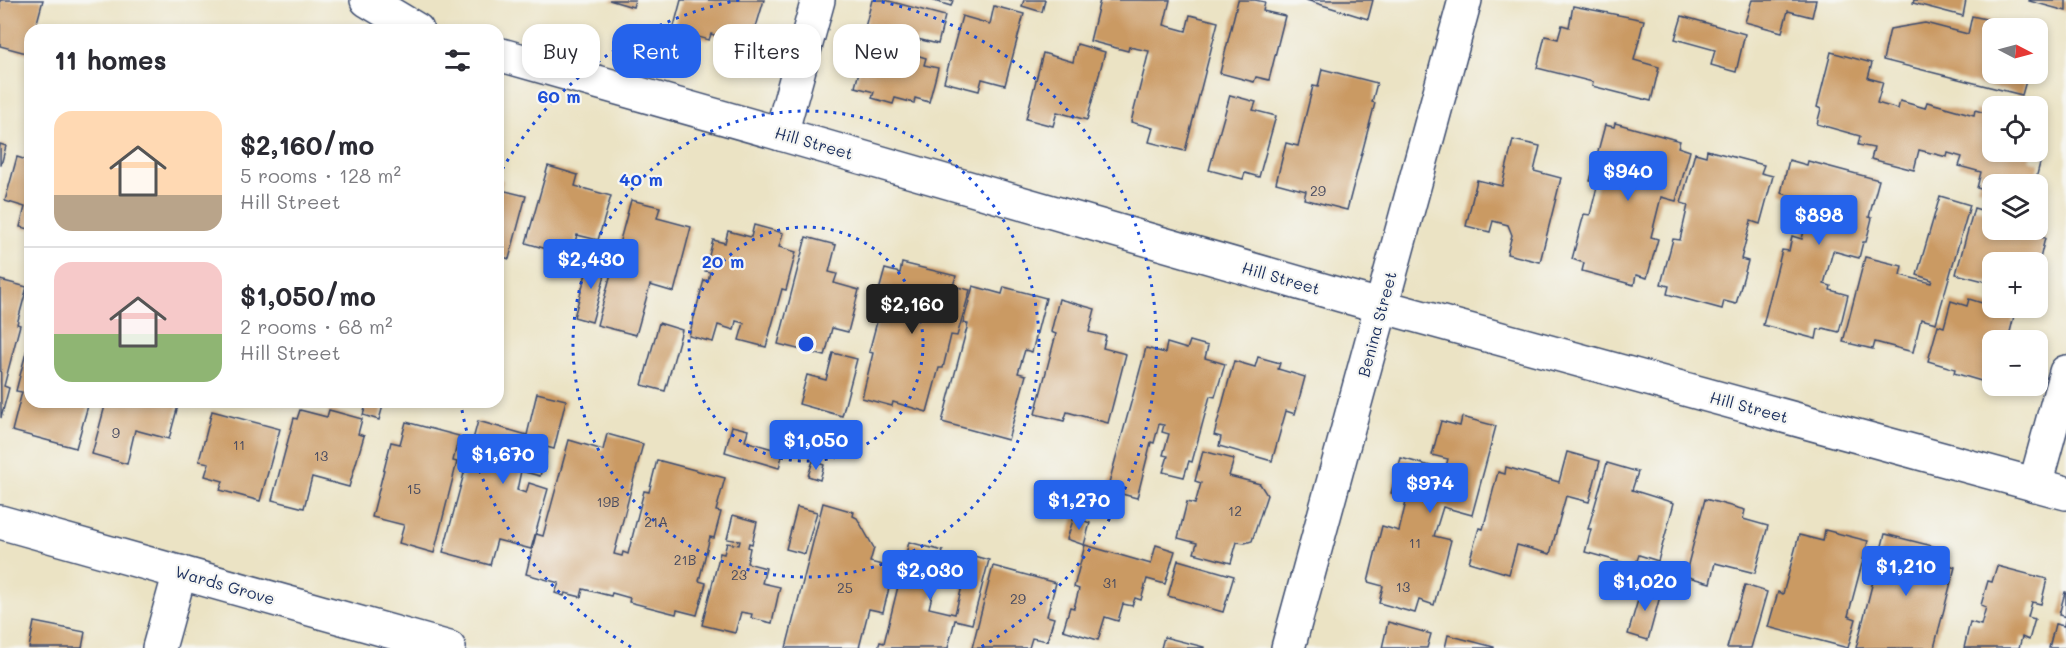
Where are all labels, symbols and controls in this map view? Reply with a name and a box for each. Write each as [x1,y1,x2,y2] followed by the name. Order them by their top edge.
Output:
[1982,18,2048,84] north arrow
[1982,18,2048,396] map controls
[522,24,600,78] chip: Buy
[612,24,701,78] chip: Rent
[713,24,821,78] chip: Filters
[833,24,920,78] chip: New
[54,43,167,77] text: 11 homes
[441,44,474,77] icon: filters
[537,84,581,108] text: 60 m
[1982,96,2048,162] button: locate
[773,121,856,164] street label: Hill Street
[240,128,374,162] text: $2,160/mo
[102,135,174,207] icon: home
[1592,151,1664,202] pin: $940
[1603,157,1653,183] text: $940
[240,162,401,188] text: 5 rooms · 128 m²
[619,167,663,191] text: 40 m
[1982,174,2048,240] button: layers
[1310,181,1326,200] house number: 29
[240,188,340,214] text: Hill Street
[1783,195,1855,246] pin: $898
[1794,201,1844,227] text: $898
[542,239,640,290] pin: $2,430
[557,245,625,271] text: $2,430
[702,249,744,273] text: 20 m
[1982,252,2048,318] button: +
[1240,256,1323,299] street label: Hill Street
[1352,269,1401,379] street label: Benina Street
[240,279,376,313] text: $1,050/mo
[863,284,961,335] pin: $2,160
[102,286,174,358] icon: home
[880,290,944,316] text: $2,160
[240,313,393,339] text: 2 rooms · 68 m²
[1982,330,2048,396] button: −
[796,334,816,354] centre of rings
[240,339,340,365] text: Hill Street
[1708,386,1791,427] street label: Hill Street
[767,420,865,471] pin: $1,050
[112,423,120,442] house number: 9
[784,426,848,452] text: $1,050
[454,434,552,485] pin: $1,670
[233,435,245,454] house number: 11
[471,440,535,466] text: $1,670
[314,446,328,465] house number: 13
[1394,463,1466,514] pin: $974
[1406,469,1454,495] text: $974
[407,479,421,498] house number: 15
[1030,480,1128,531] pin: $1,270
[1048,486,1110,512] text: $1,270
[596,492,620,511] house number: 19B
[1228,501,1242,520] house number: 12
[644,512,668,531] house number: 21A
[1409,533,1421,552] house number: 11
[1857,546,1955,597] pin: $1,210
[674,550,696,569] house number: 21B
[881,550,979,601] pin: $2,030
[1876,552,1936,578] text: $1,210
[896,556,964,582] text: $2,030
[173,560,277,609] street label: Wards Grove
[1596,561,1694,612] pin: $1,020
[731,565,747,584] house number: 23
[1613,567,1677,593] text: $1,020
[1103,573,1117,592] house number: 31
[1396,577,1410,596] house number: 13
[837,578,853,597] house number: 25
[1010,589,1026,608] house number: 29

